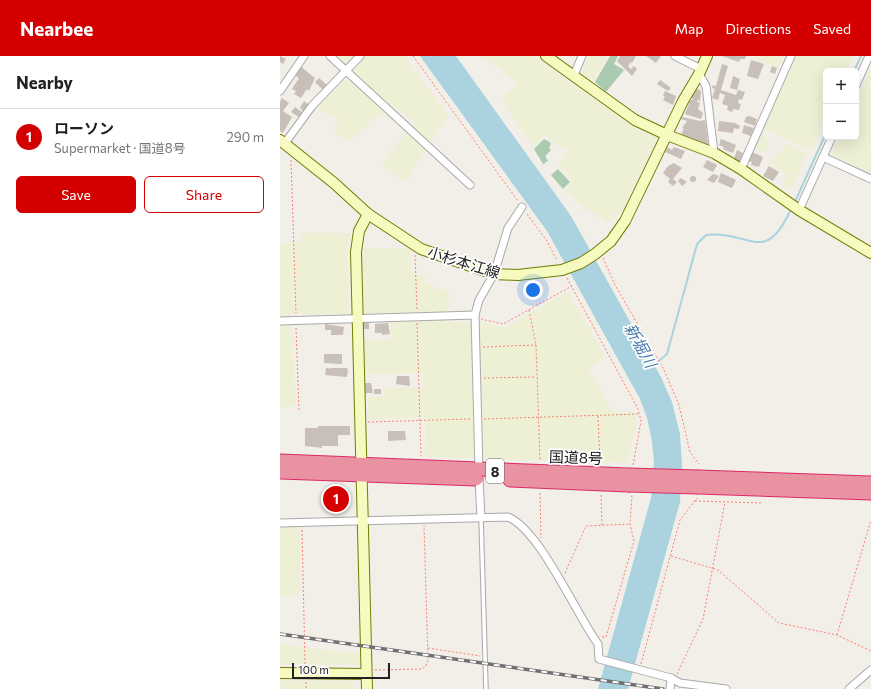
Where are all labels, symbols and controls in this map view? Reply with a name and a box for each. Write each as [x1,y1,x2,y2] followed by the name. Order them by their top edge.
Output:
[20,17,93,40] text: Nearbee
[675,20,704,37] text: Map
[726,20,791,37] text: Directions
[813,20,851,37] text: Saved
[823,68,859,140] map controls
[823,68,859,104] button: +
[16,72,73,93] text: Nearby
[823,104,859,140] button: −
[54,119,114,137] text: ローソン
[26,129,32,145] text: 1
[227,129,264,145] text: 290 m
[54,140,186,156] text: Supermarket · 国道8号
[16,176,136,213] button: Save
[144,176,264,213] button: Share
[425,242,503,282] street label: 小杉本江線
[523,280,543,300] your location
[621,319,662,372] water label: 新堀川
[549,447,603,467] street label: 国道8号
[486,459,504,483] road number: 8
[323,484,349,514] pin: 1
[292,661,390,680] scale bar
[298,663,329,676] text: 100 m

